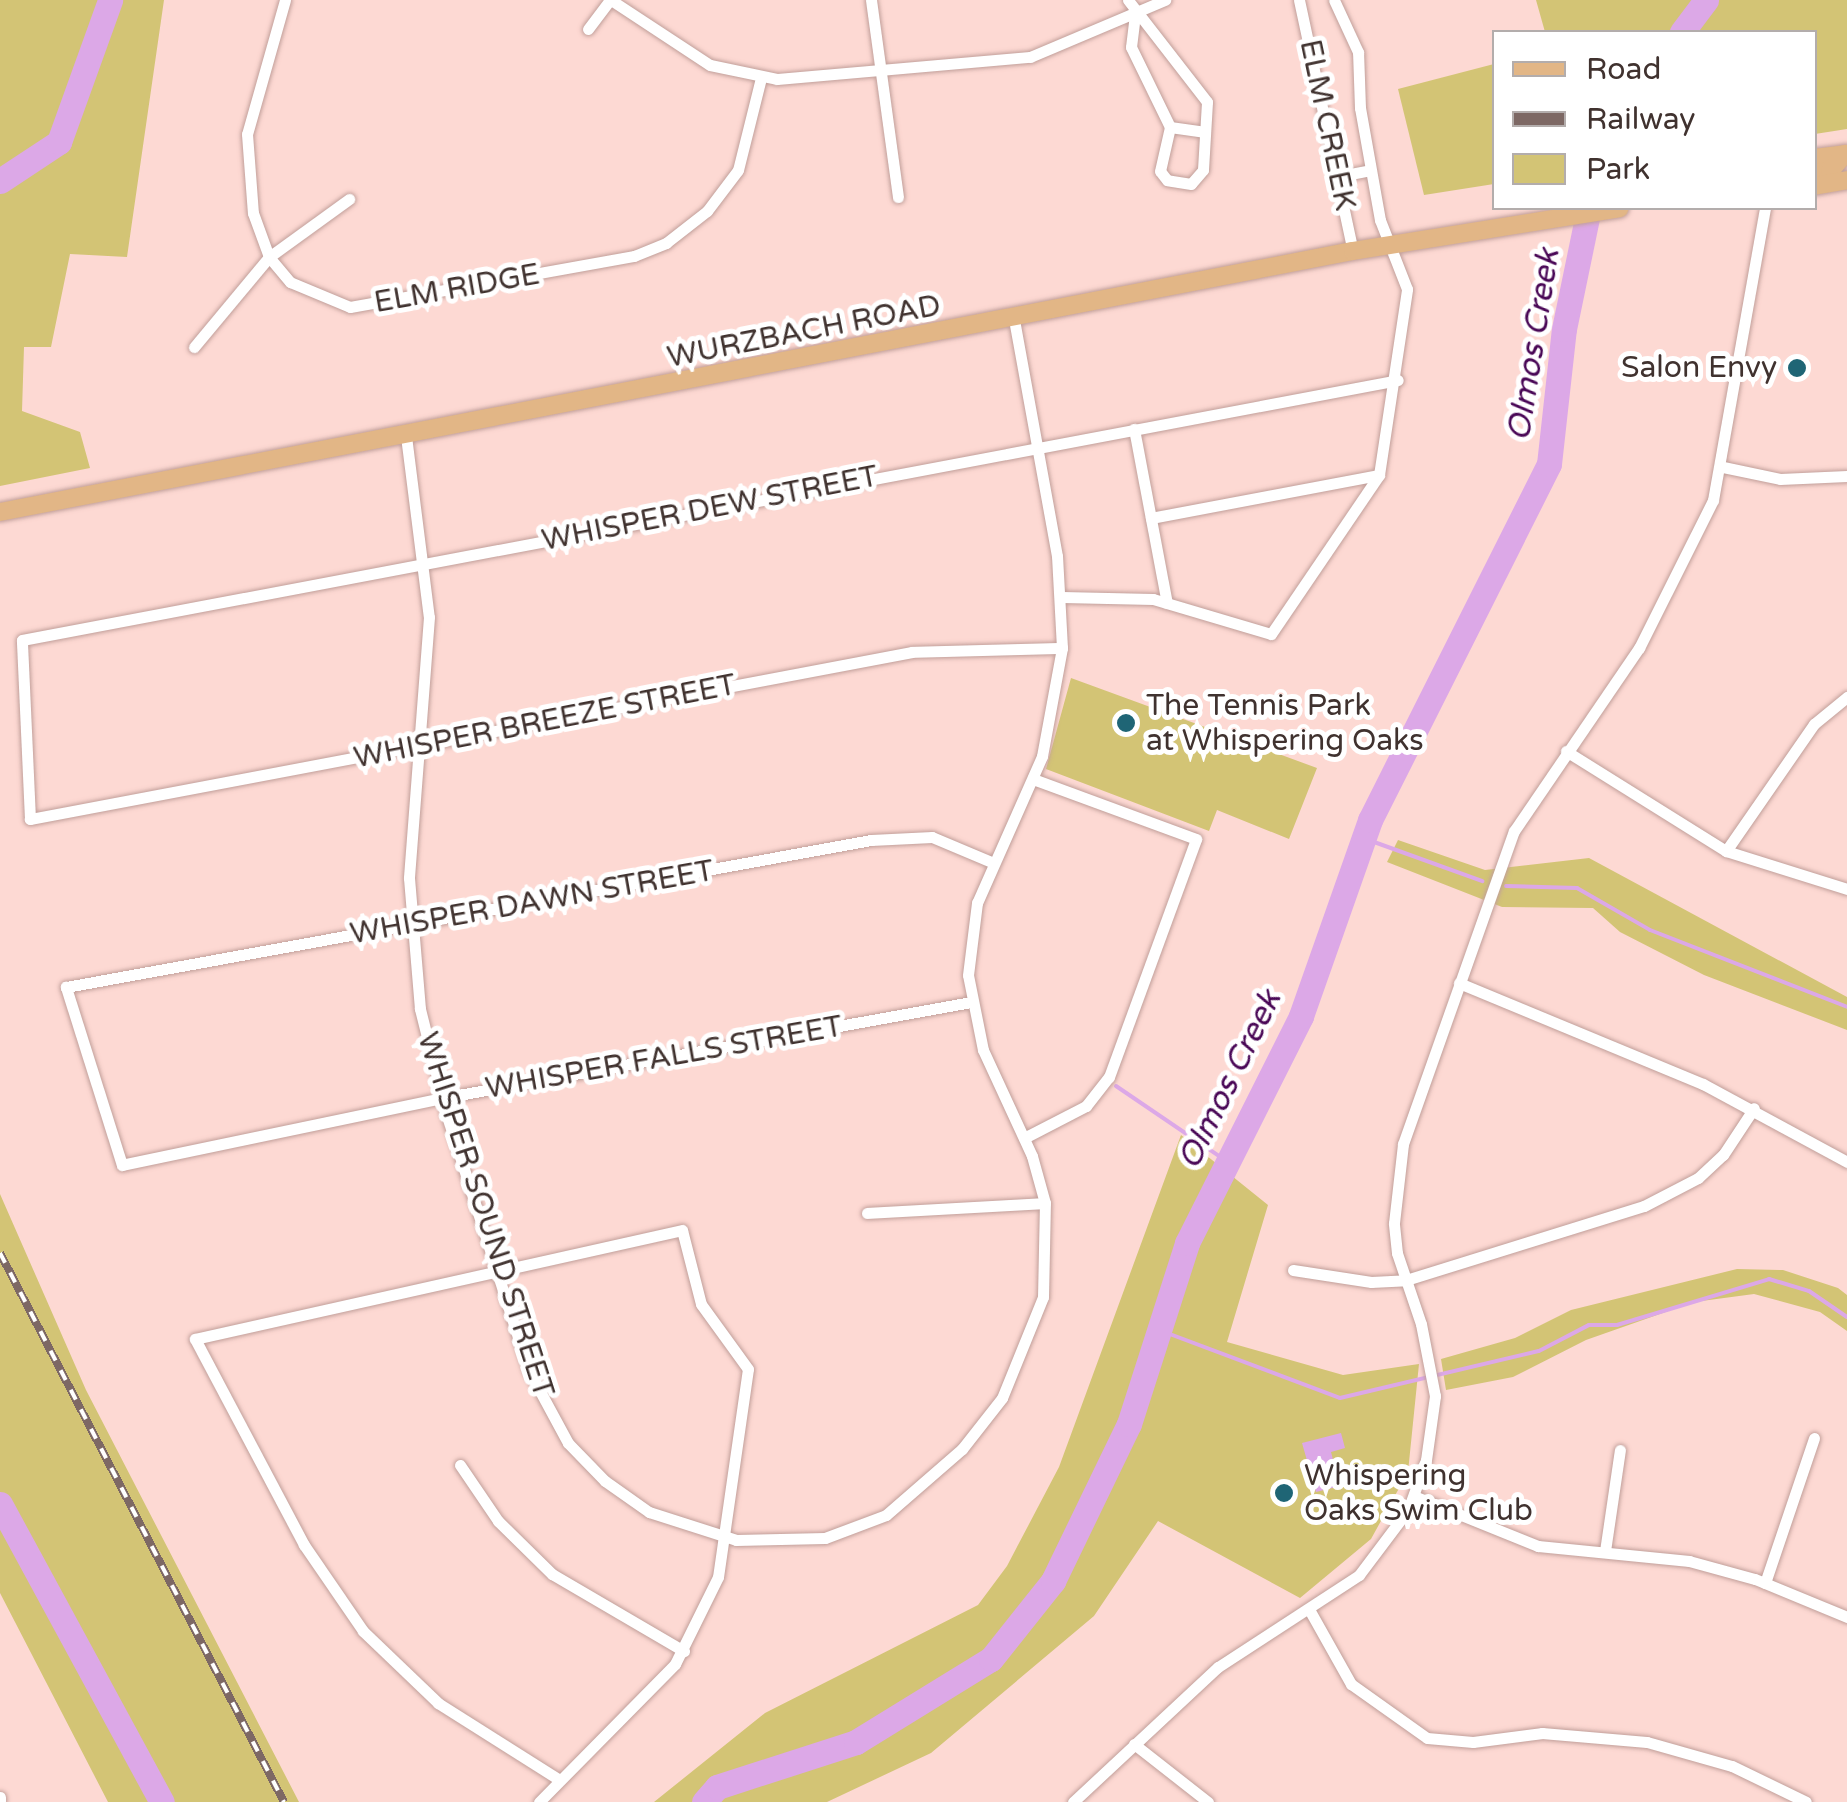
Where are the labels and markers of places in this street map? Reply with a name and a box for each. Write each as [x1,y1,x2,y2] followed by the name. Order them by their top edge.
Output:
[1621,350,1777,386] place label: Salon Envy
[1786,357,1808,379] marker: Salon Envy
[1146,688,1424,758] place label: The Tennis Park at Whispering Oaks
[1115,712,1137,734] marker: The Tennis Park at Whispering Oaks
[1304,1458,1533,1528] place label: Whispering Oaks Swim Club
[1273,1482,1295,1504] marker: Whispering Oaks Swim Club

